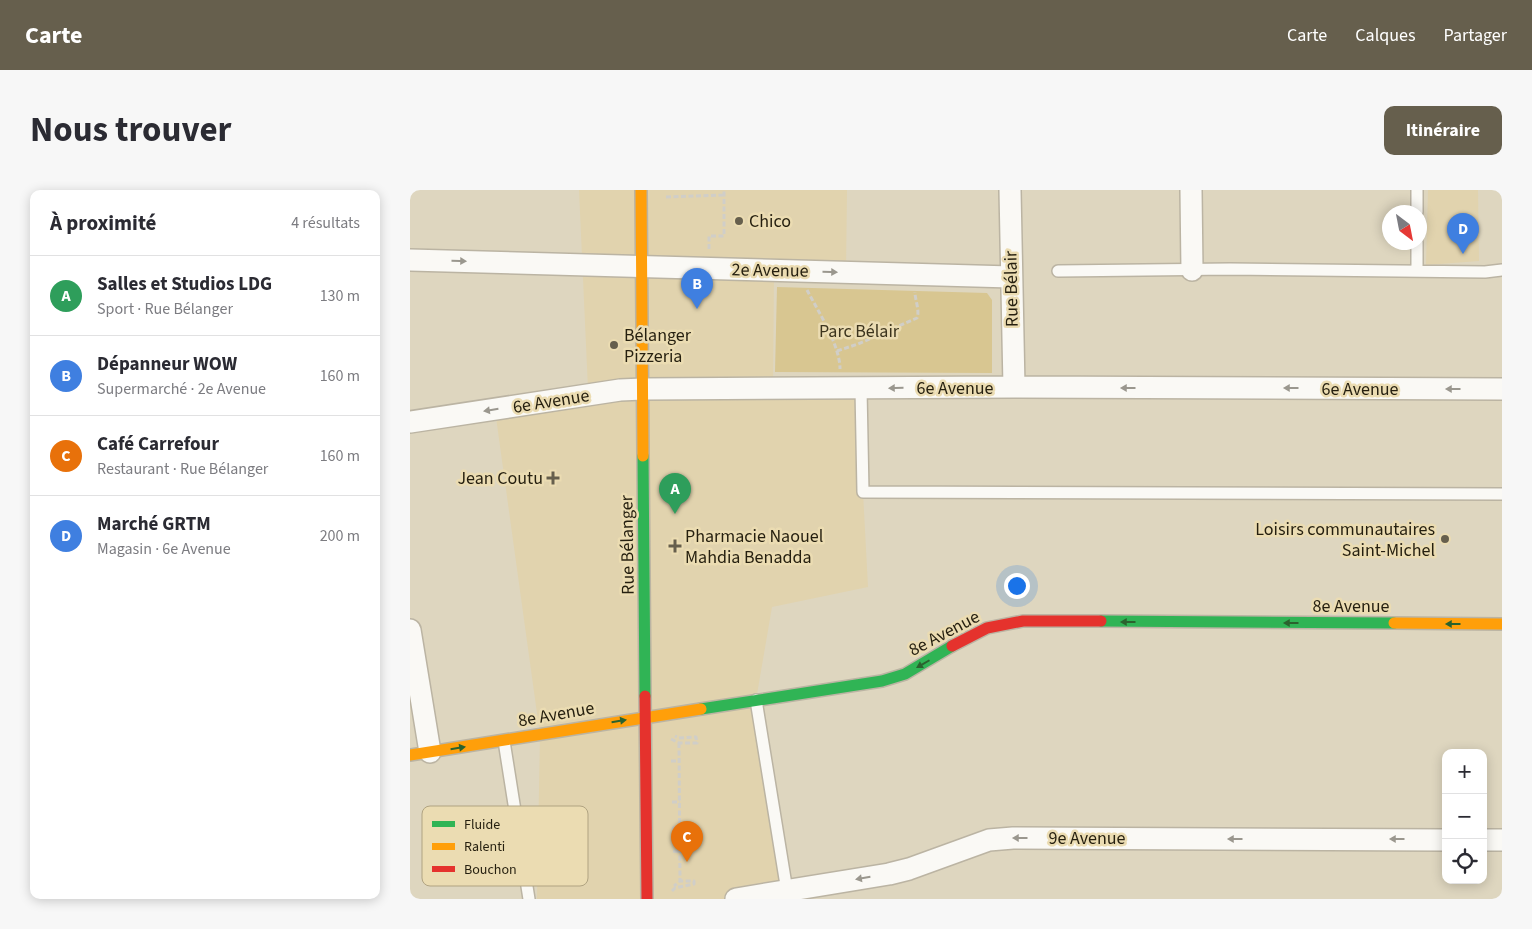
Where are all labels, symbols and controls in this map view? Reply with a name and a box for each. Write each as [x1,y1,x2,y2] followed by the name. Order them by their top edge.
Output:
[25,18,82,53] text: Carte
[1287,23,1327,48] text: Carte
[1355,23,1415,48] text: Calques
[1443,23,1507,48] text: Partager
[30,105,231,155] text: Nous trouver
[1384,106,1502,155] button: Itinéraire
[1382,205,1427,250] north arrow
[50,208,156,238] text: À proximité
[749,209,791,234] place label: Chico
[291,212,360,234] text: 4 résultats
[1447,213,1479,254] pin: D
[733,215,745,227] marker: Chico
[998,250,1025,327] street label: Rue Bélair
[731,257,809,284] street label: 2e Avenue
[451,258,467,266] one-way arrow
[681,268,713,309] pin: B
[823,268,839,276] one-way arrow
[97,271,272,298] text: Salles et Studios LDG
[61,285,71,307] text: A
[320,285,360,307] text: 130 m
[97,298,233,320] text: Sport · Rue Bélanger
[819,319,900,344] park label: Parc Bélair
[624,323,692,369] place label: Bélanger Pizzeria
[608,339,620,351] marker: Bélanger Pizzeria
[97,351,237,378] text: Dépanneur WOW
[61,365,71,387] text: B
[320,365,360,387] text: 160 m
[917,376,994,401] street label: 6e Avenue
[1322,377,1399,402] street label: 6e Avenue
[97,378,266,400] text: Supermarché · 2e Avenue
[511,383,591,420] street label: 6e Avenue
[888,384,904,392] one-way arrow
[1120,384,1136,392] one-way arrow
[1283,384,1299,392] one-way arrow
[1445,385,1461,393] one-way arrow
[483,406,499,414] one-way arrow
[97,431,219,458] text: Café Carrefour
[61,445,71,467] text: C
[320,445,360,467] text: 160 m
[97,458,268,480] text: Restaurant · Rue Bélanger
[457,466,543,491] place label: Jean Coutu
[547,472,559,484] marker: Jean Coutu
[659,473,691,514] pin: A
[614,494,641,595] street label: Rue Bélanger
[97,511,211,538] text: Marché GRTM
[1255,517,1435,563] place label: Loisirs communautaires Saint-Michel
[685,524,823,570] place label: Pharmacie Naouel Mahdia Benadda
[61,525,71,547] text: D
[320,525,360,547] text: 200 m
[1439,533,1451,545] marker: Loisirs communautaires Saint-Michel
[97,538,231,560] text: Magasin · 6e Avenue
[669,540,681,552] marker: Pharmacie Naouel Mahdia Benadda
[1004,573,1030,599] your location
[1313,594,1390,619] street label: 8e Avenue
[904,604,984,663] street label: 8e Avenue
[1120,618,1136,626] one-way arrow
[1283,619,1299,627] one-way arrow
[1445,620,1461,628] one-way arrow
[917,659,930,668] one-way arrow
[516,695,596,733] street label: 8e Avenue
[611,717,627,725] one-way arrow
[451,743,467,751] one-way arrow
[1442,749,1487,884] map controls
[1442,749,1487,794] button: +
[1442,794,1487,839] button: −
[422,806,588,886] legend
[464,815,500,835] text: Fluide
[671,821,703,862] pin: C
[1049,826,1126,851] street label: 9e Avenue
[1011,834,1027,842] one-way arrow
[1226,835,1242,843] one-way arrow
[1389,835,1405,843] one-way arrow
[464,837,505,857] text: Ralenti
[1442,839,1487,884] button: locate
[464,860,517,880] text: Bouchon
[855,875,871,883] one-way arrow

